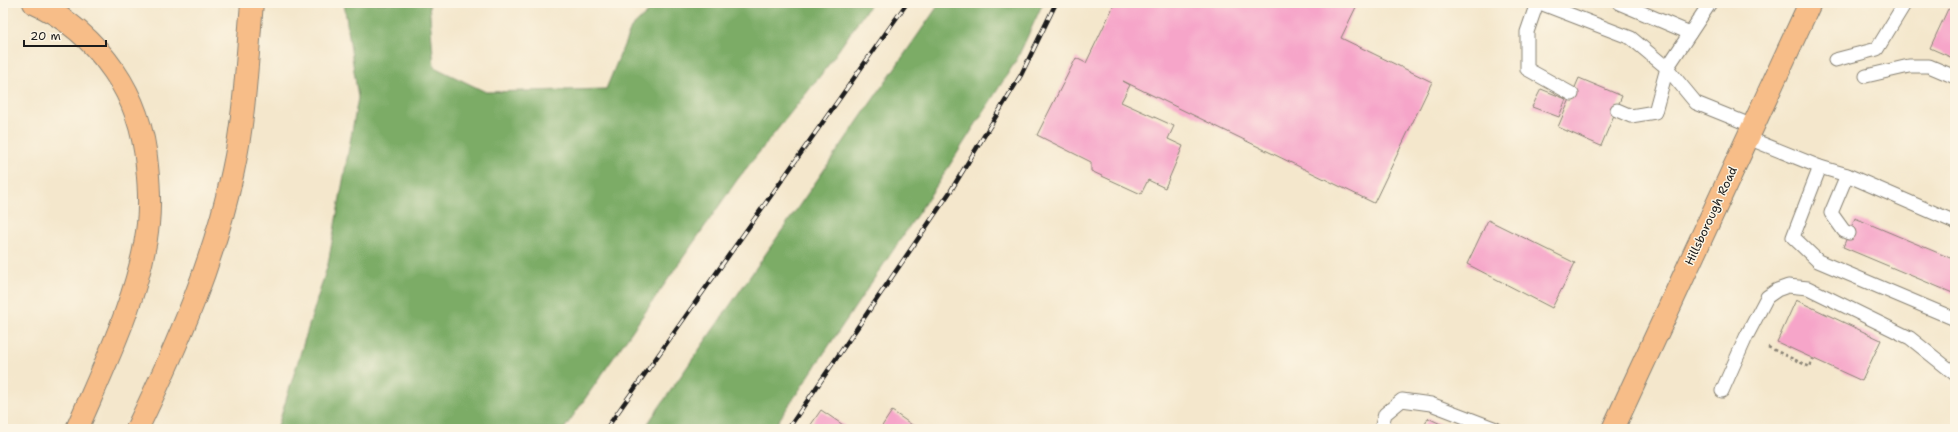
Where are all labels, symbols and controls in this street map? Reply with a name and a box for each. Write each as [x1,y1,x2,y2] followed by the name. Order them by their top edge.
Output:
[24,22,106,48] scale bar
[30,28,61,44] text: 20 m
[1681,164,1741,268] street label: Hillsborough Road

